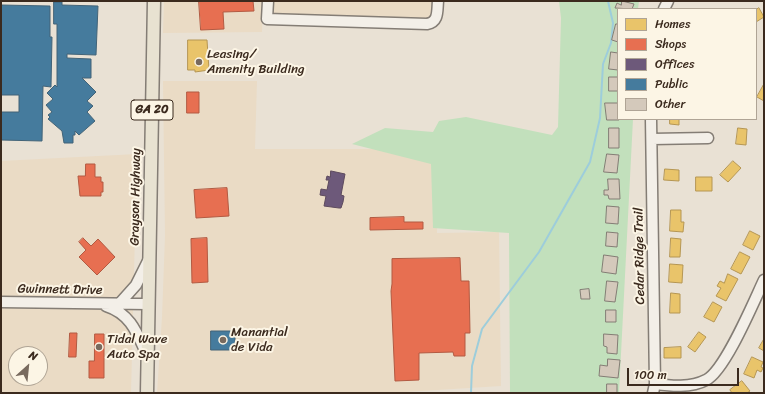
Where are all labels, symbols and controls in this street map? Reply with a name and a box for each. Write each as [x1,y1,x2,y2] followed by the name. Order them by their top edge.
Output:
[617,8,757,120] legend
[655,13,691,35] text: Homes
[655,33,686,55] text: Shops
[207,47,305,78] place label: Leasing/ Amenity Building
[655,53,694,75] text: Offices
[194,57,204,67] marker: Leasing/ Amenity Building
[655,73,688,95] text: Public
[655,93,685,115] text: Other
[131,100,173,120] road number: GA 20
[127,148,145,246] street label: Grayson Highway
[631,207,649,305] street label: Cedar Ridge Trail
[17,281,103,299] street label: Gwinnett Drive
[231,325,288,356] place label: Manantial de Vida
[107,332,168,363] place label: Tidal Wave Auto Spa
[218,335,228,345] marker: Manantial de Vida
[94,342,104,352] marker: Tidal Wave Auto Spa
[8,346,48,386] north arrow
[26,346,41,366] text: N
[629,360,741,386] scale bar
[634,364,667,386] text: 100 m

